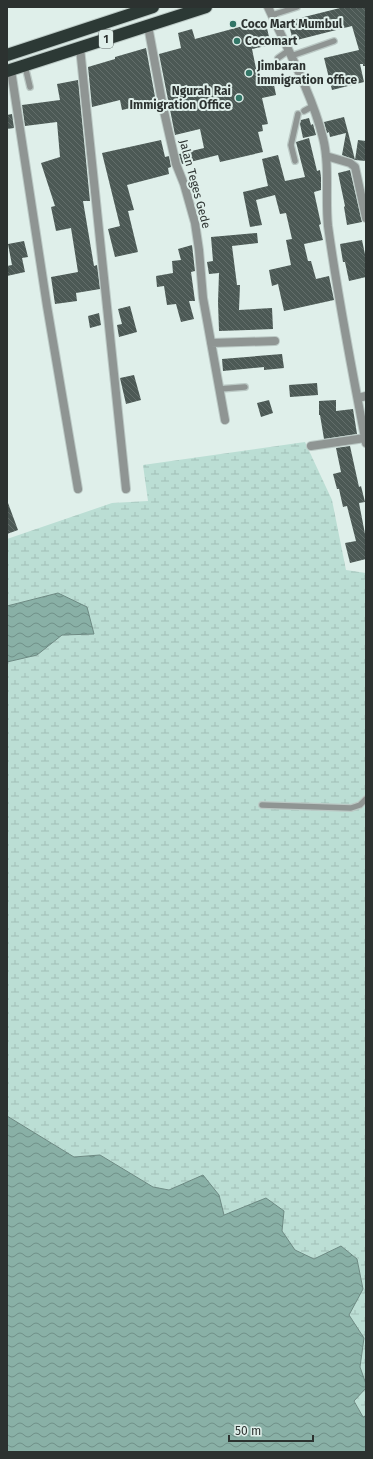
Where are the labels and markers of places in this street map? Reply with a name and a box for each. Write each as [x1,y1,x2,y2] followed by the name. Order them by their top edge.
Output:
[241,17,343,31] place label: Coco Mart Mumbul
[228,19,238,29] marker: Coco Mart Mumbul
[245,34,298,48] place label: Cocomart
[232,36,242,46] marker: Cocomart
[256,59,357,87] place label: Jimbaran immigration office
[244,68,254,78] marker: Jimbaran immigration office
[130,84,231,112] place label: Ngurah Rai Immigration Office
[234,93,244,103] marker: Ngurah Rai Immigration Office

